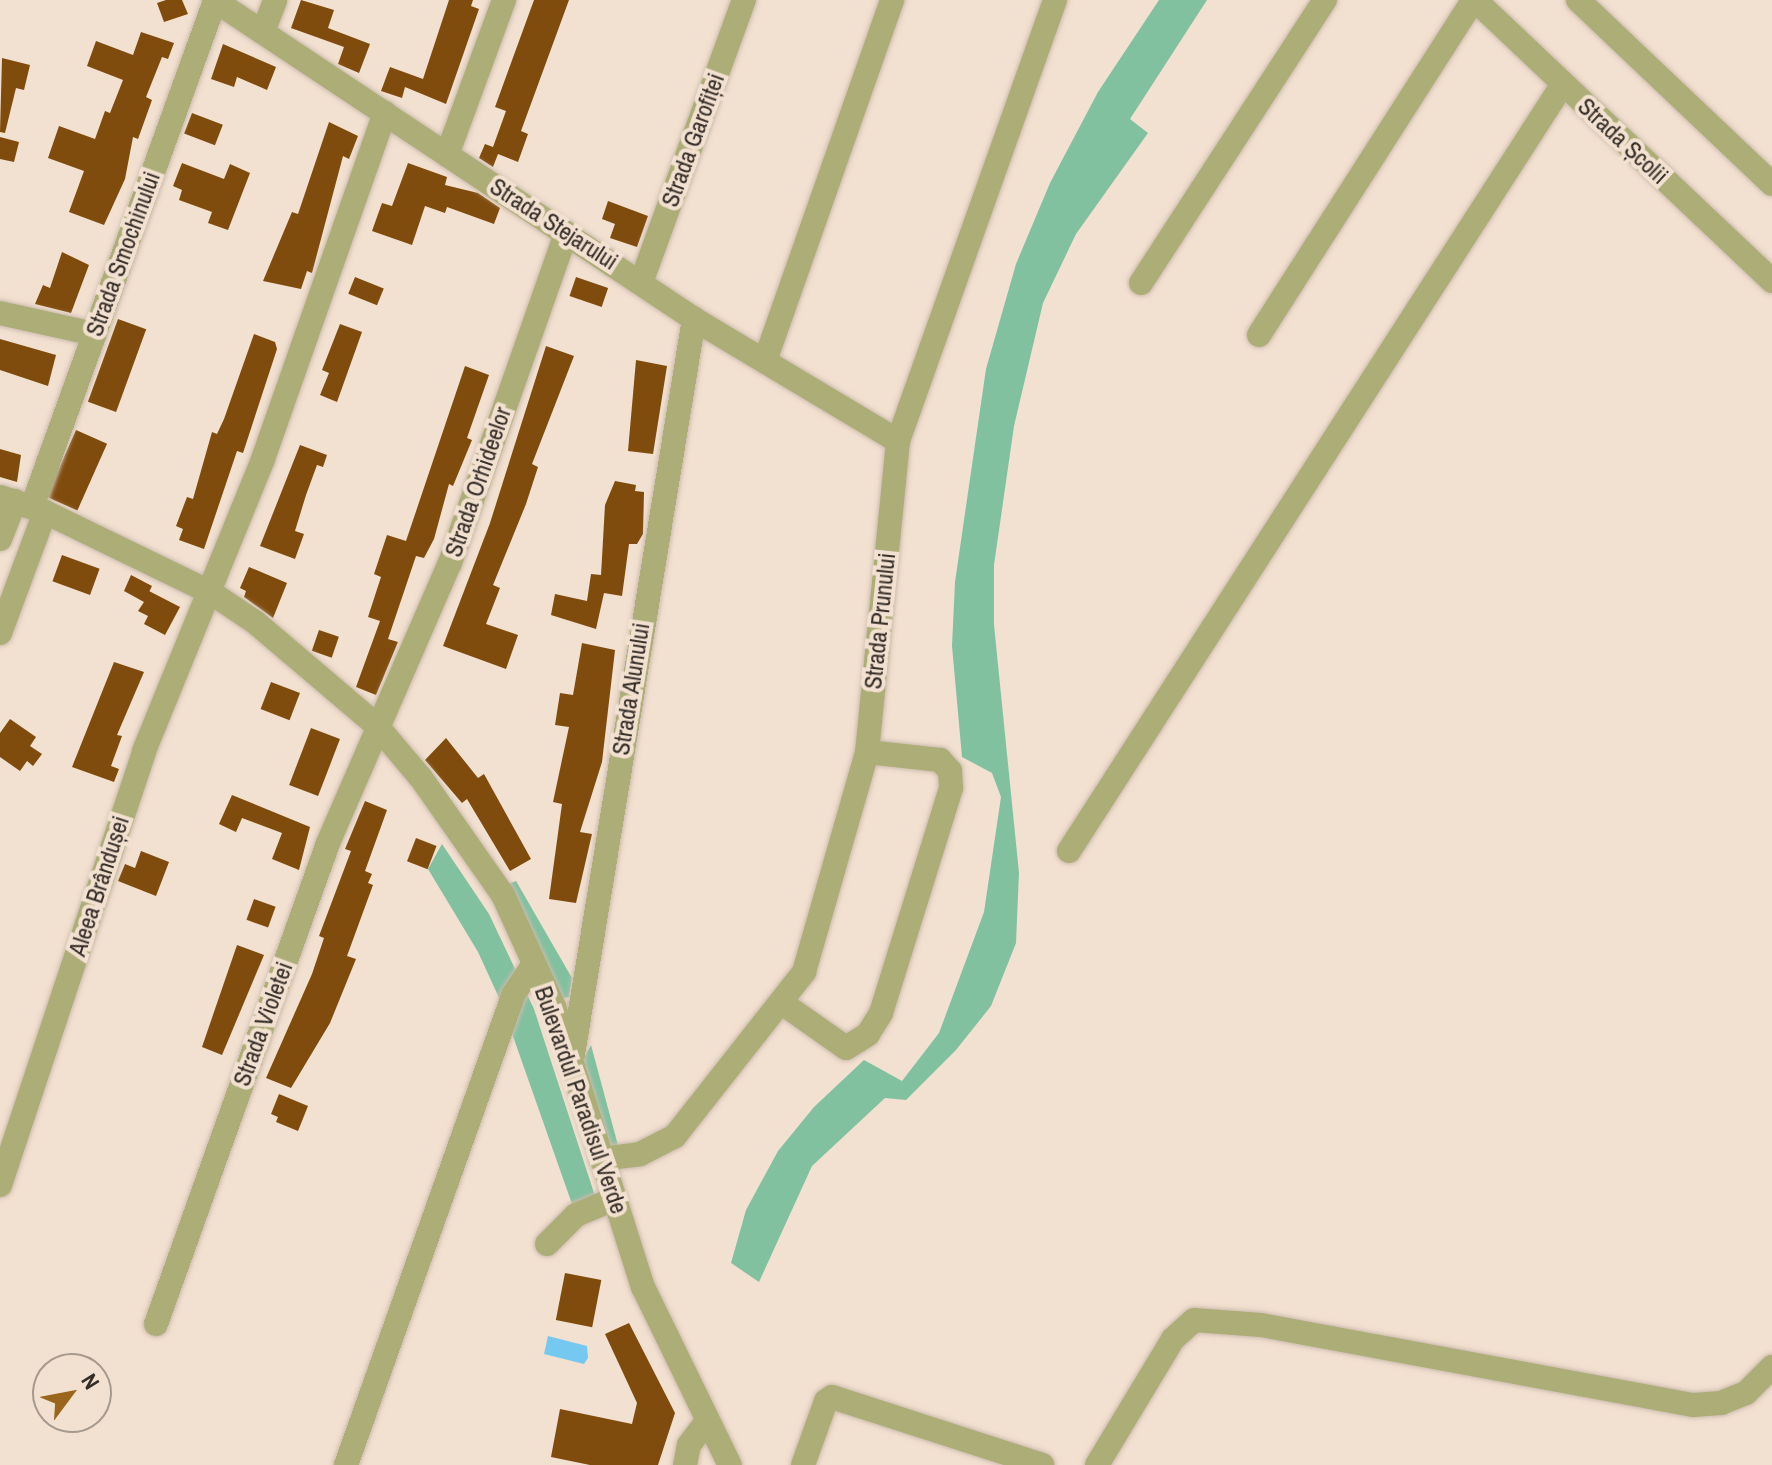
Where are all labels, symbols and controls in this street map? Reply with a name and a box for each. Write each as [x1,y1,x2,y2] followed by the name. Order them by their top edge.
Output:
[656,69,730,211] street label: Strada Garofiței
[1572,92,1674,190] street label: Strada Școlii
[80,168,166,340] street label: Strada Smochinului
[485,172,623,276] street label: Strada Stejarului
[439,403,517,561] street label: Strada Orhideelor
[859,551,901,691] street label: Strada Prunului
[606,620,656,758] street label: Strada Alunului
[63,812,135,960] street label: Aleea Brândușei
[227,958,299,1090] street label: Strada Violetei
[529,983,633,1217] street label: Bulevardul Paradisul Verde
[32,1353,112,1433] north arrow
[74,1368,107,1395] text: N

